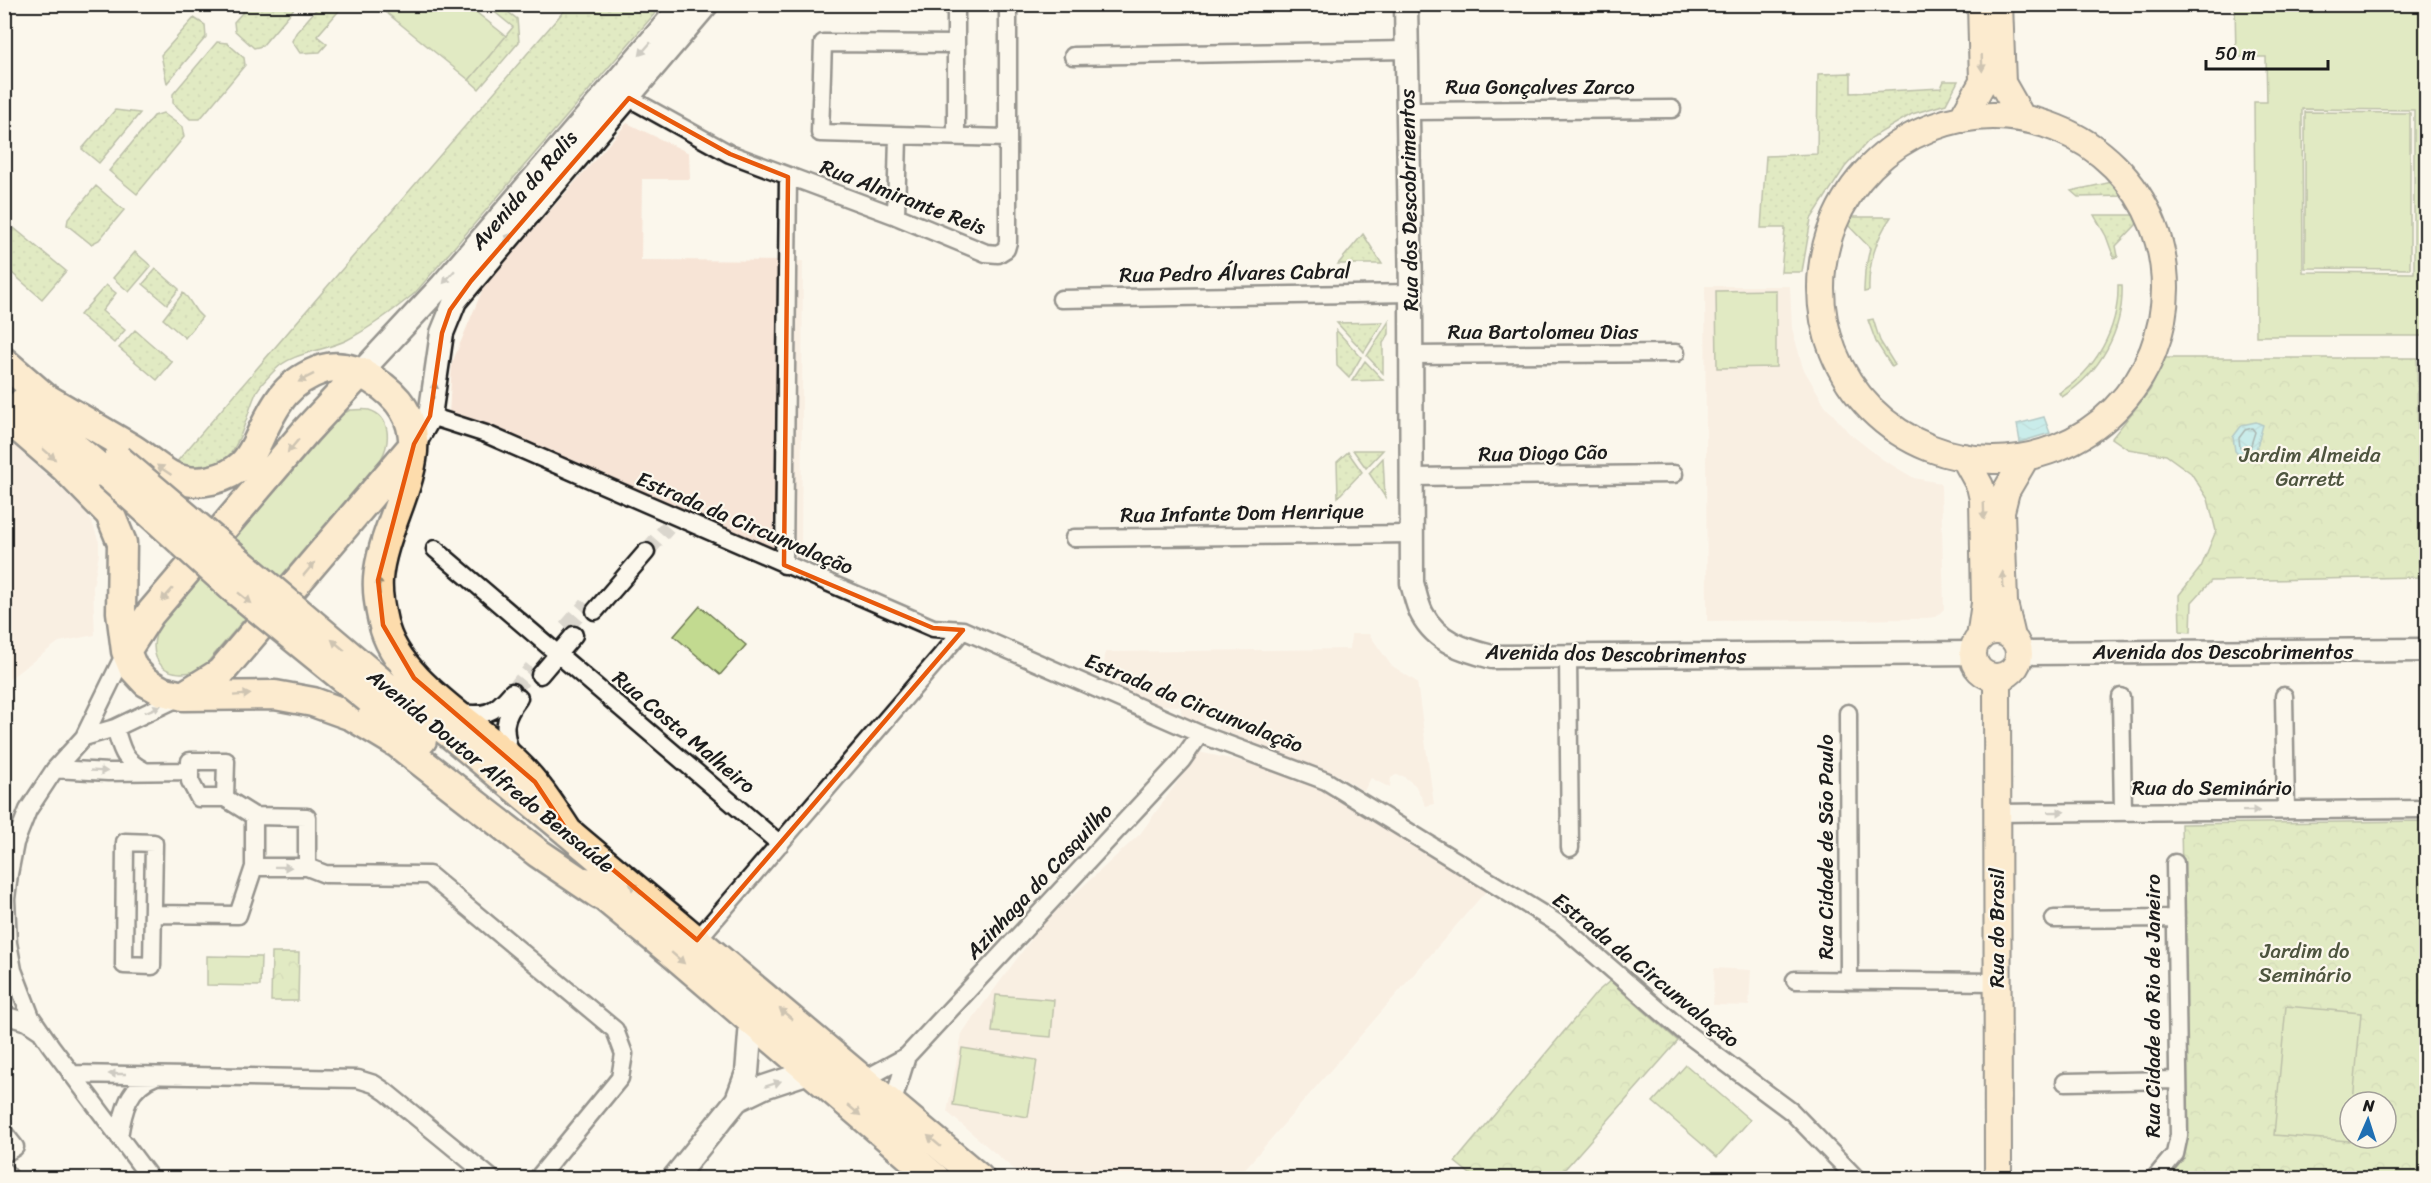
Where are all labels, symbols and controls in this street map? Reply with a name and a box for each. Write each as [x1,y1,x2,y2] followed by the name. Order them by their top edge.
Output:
[2206,33,2328,71] scale bar
[2215,38,2256,70] text: 50 m
[638,41,651,57] one-way arrow
[1978,53,1987,72] one-way arrow
[1445,68,1635,106] street label: Rua Gonçalves Zarco
[1388,88,1430,311] street label: Rua dos Descobrimentos
[460,121,588,260] street label: Avenida do Ralis
[815,148,992,246] street label: Rua Almirante Reis
[500,232,513,248] one-way arrow
[1119,252,1352,294] street label: Rua Pedro Álvares Cabral
[443,269,456,285] one-way arrow
[1448,313,1639,351] street label: Rua Bartolomeu Dias
[297,373,314,383] one-way arrow
[429,380,439,399] one-way arrow
[1478,433,1608,473] street label: Rua Diogo Cão
[2239,436,2381,498] park label: Jardim Almeida Garrett
[287,438,300,453] one-way arrow
[41,447,56,460] one-way arrow
[630,460,860,586] street label: Estrada da Circunvalação
[156,465,172,476] one-way arrow
[1120,492,1364,534] street label: Rua Infante Dom Henrique
[1979,502,1988,521] one-way arrow
[303,561,316,577] one-way arrow
[1999,570,2008,589] one-way arrow
[375,576,384,595] one-way arrow
[160,587,173,603] one-way arrow
[237,591,252,604] one-way arrow
[1484,633,1747,675] street label: Avenida dos Descobrimentos
[2092,633,2354,671] street label: Avenida dos Descobrimentos
[331,639,346,652] one-way arrow
[1079,642,1309,764] street label: Estrada da Circunvalação
[358,658,624,884] street label: Avenida Doutor Alfredo Bensaúde
[604,660,765,804] street label: Rua Costa Malheiro
[232,690,251,700] one-way arrow
[144,704,162,713] one-way arrow
[1807,734,1845,960] street label: Rua Cidade de São Paulo
[90,767,109,776] one-way arrow
[2132,769,2292,807] street label: Rua do Seminário
[955,793,1122,969] street label: Azinhaga do Casquilho
[2241,806,2260,816] one-way arrow
[2046,807,2065,817] one-way arrow
[273,862,292,872] one-way arrow
[1978,867,2016,988] street label: Rua do Brasil
[2134,874,2172,1138] street label: Rua Cidade do Rio de Janeiro
[1544,882,1749,1058] street label: Estrada da Circunvalação
[629,883,644,896] one-way arrow
[2259,932,2352,994] park label: Jardim do Seminário
[670,951,685,964] one-way arrow
[778,1008,794,1021] one-way arrow
[108,1069,127,1079] one-way arrow
[764,1079,782,1089] one-way arrow
[2338,1090,2398,1150] north arrow
[2361,1091,2376,1120] text: N
[846,1103,862,1116] one-way arrow
[926,1134,942,1147] one-way arrow

